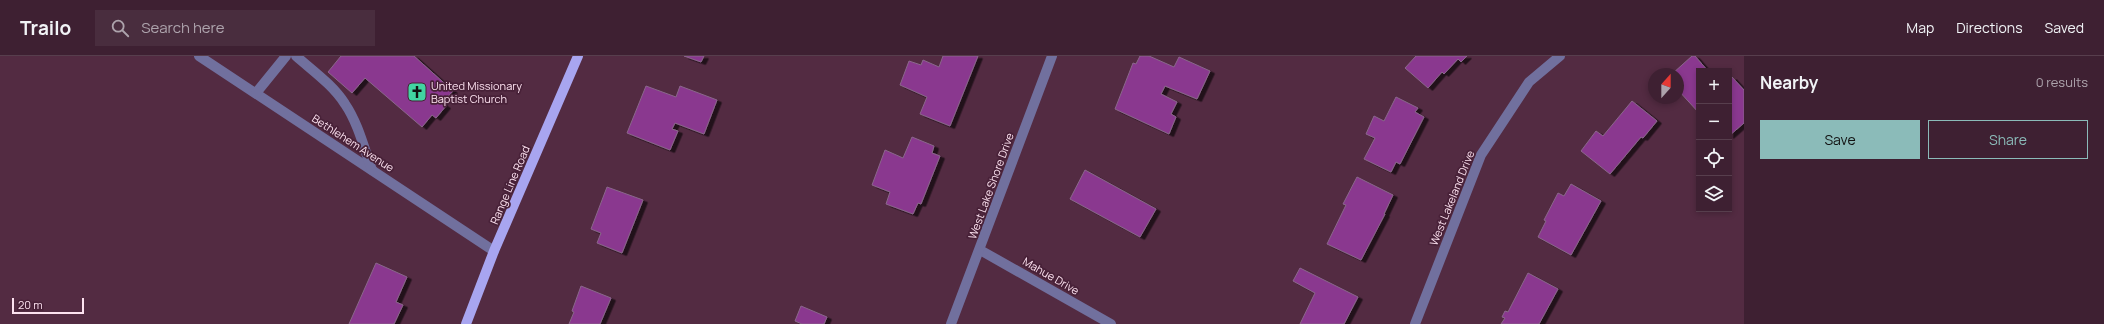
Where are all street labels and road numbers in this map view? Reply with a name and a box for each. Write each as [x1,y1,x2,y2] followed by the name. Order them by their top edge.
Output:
[309,110,398,175] street label: Bethlehem Avenue
[964,130,1017,241] street label: West Lake Shore Drive
[486,143,533,226] street label: Range Line Road
[1426,147,1478,248] street label: West Lakeland Drive
[1020,253,1083,298] street label: Mahue Drive

